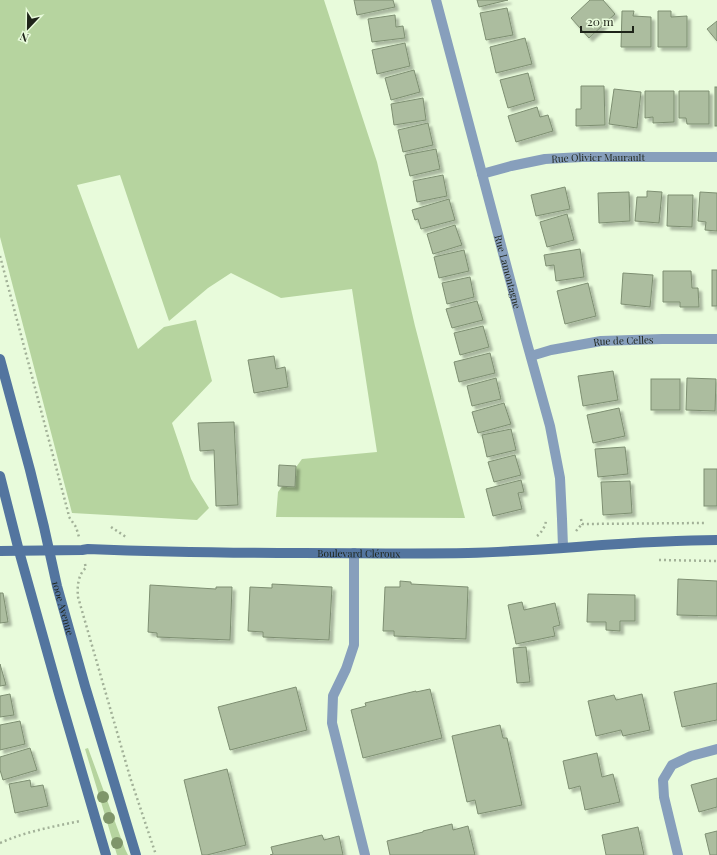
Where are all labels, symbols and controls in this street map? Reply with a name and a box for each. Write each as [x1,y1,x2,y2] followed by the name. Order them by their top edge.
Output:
[8,8,48,48] north arrow
[581,8,633,34] scale bar
[587,13,614,29] text: 20 m
[18,29,31,46] text: N
[551,150,645,166] street label: Rue Olivier Maurault
[491,233,524,310] street label: Rue Lamontagne
[592,332,654,349] street label: Rue de Celles
[317,546,401,560] street label: Boulevard Cléroux
[49,580,77,637] street label: 100e Avenue

